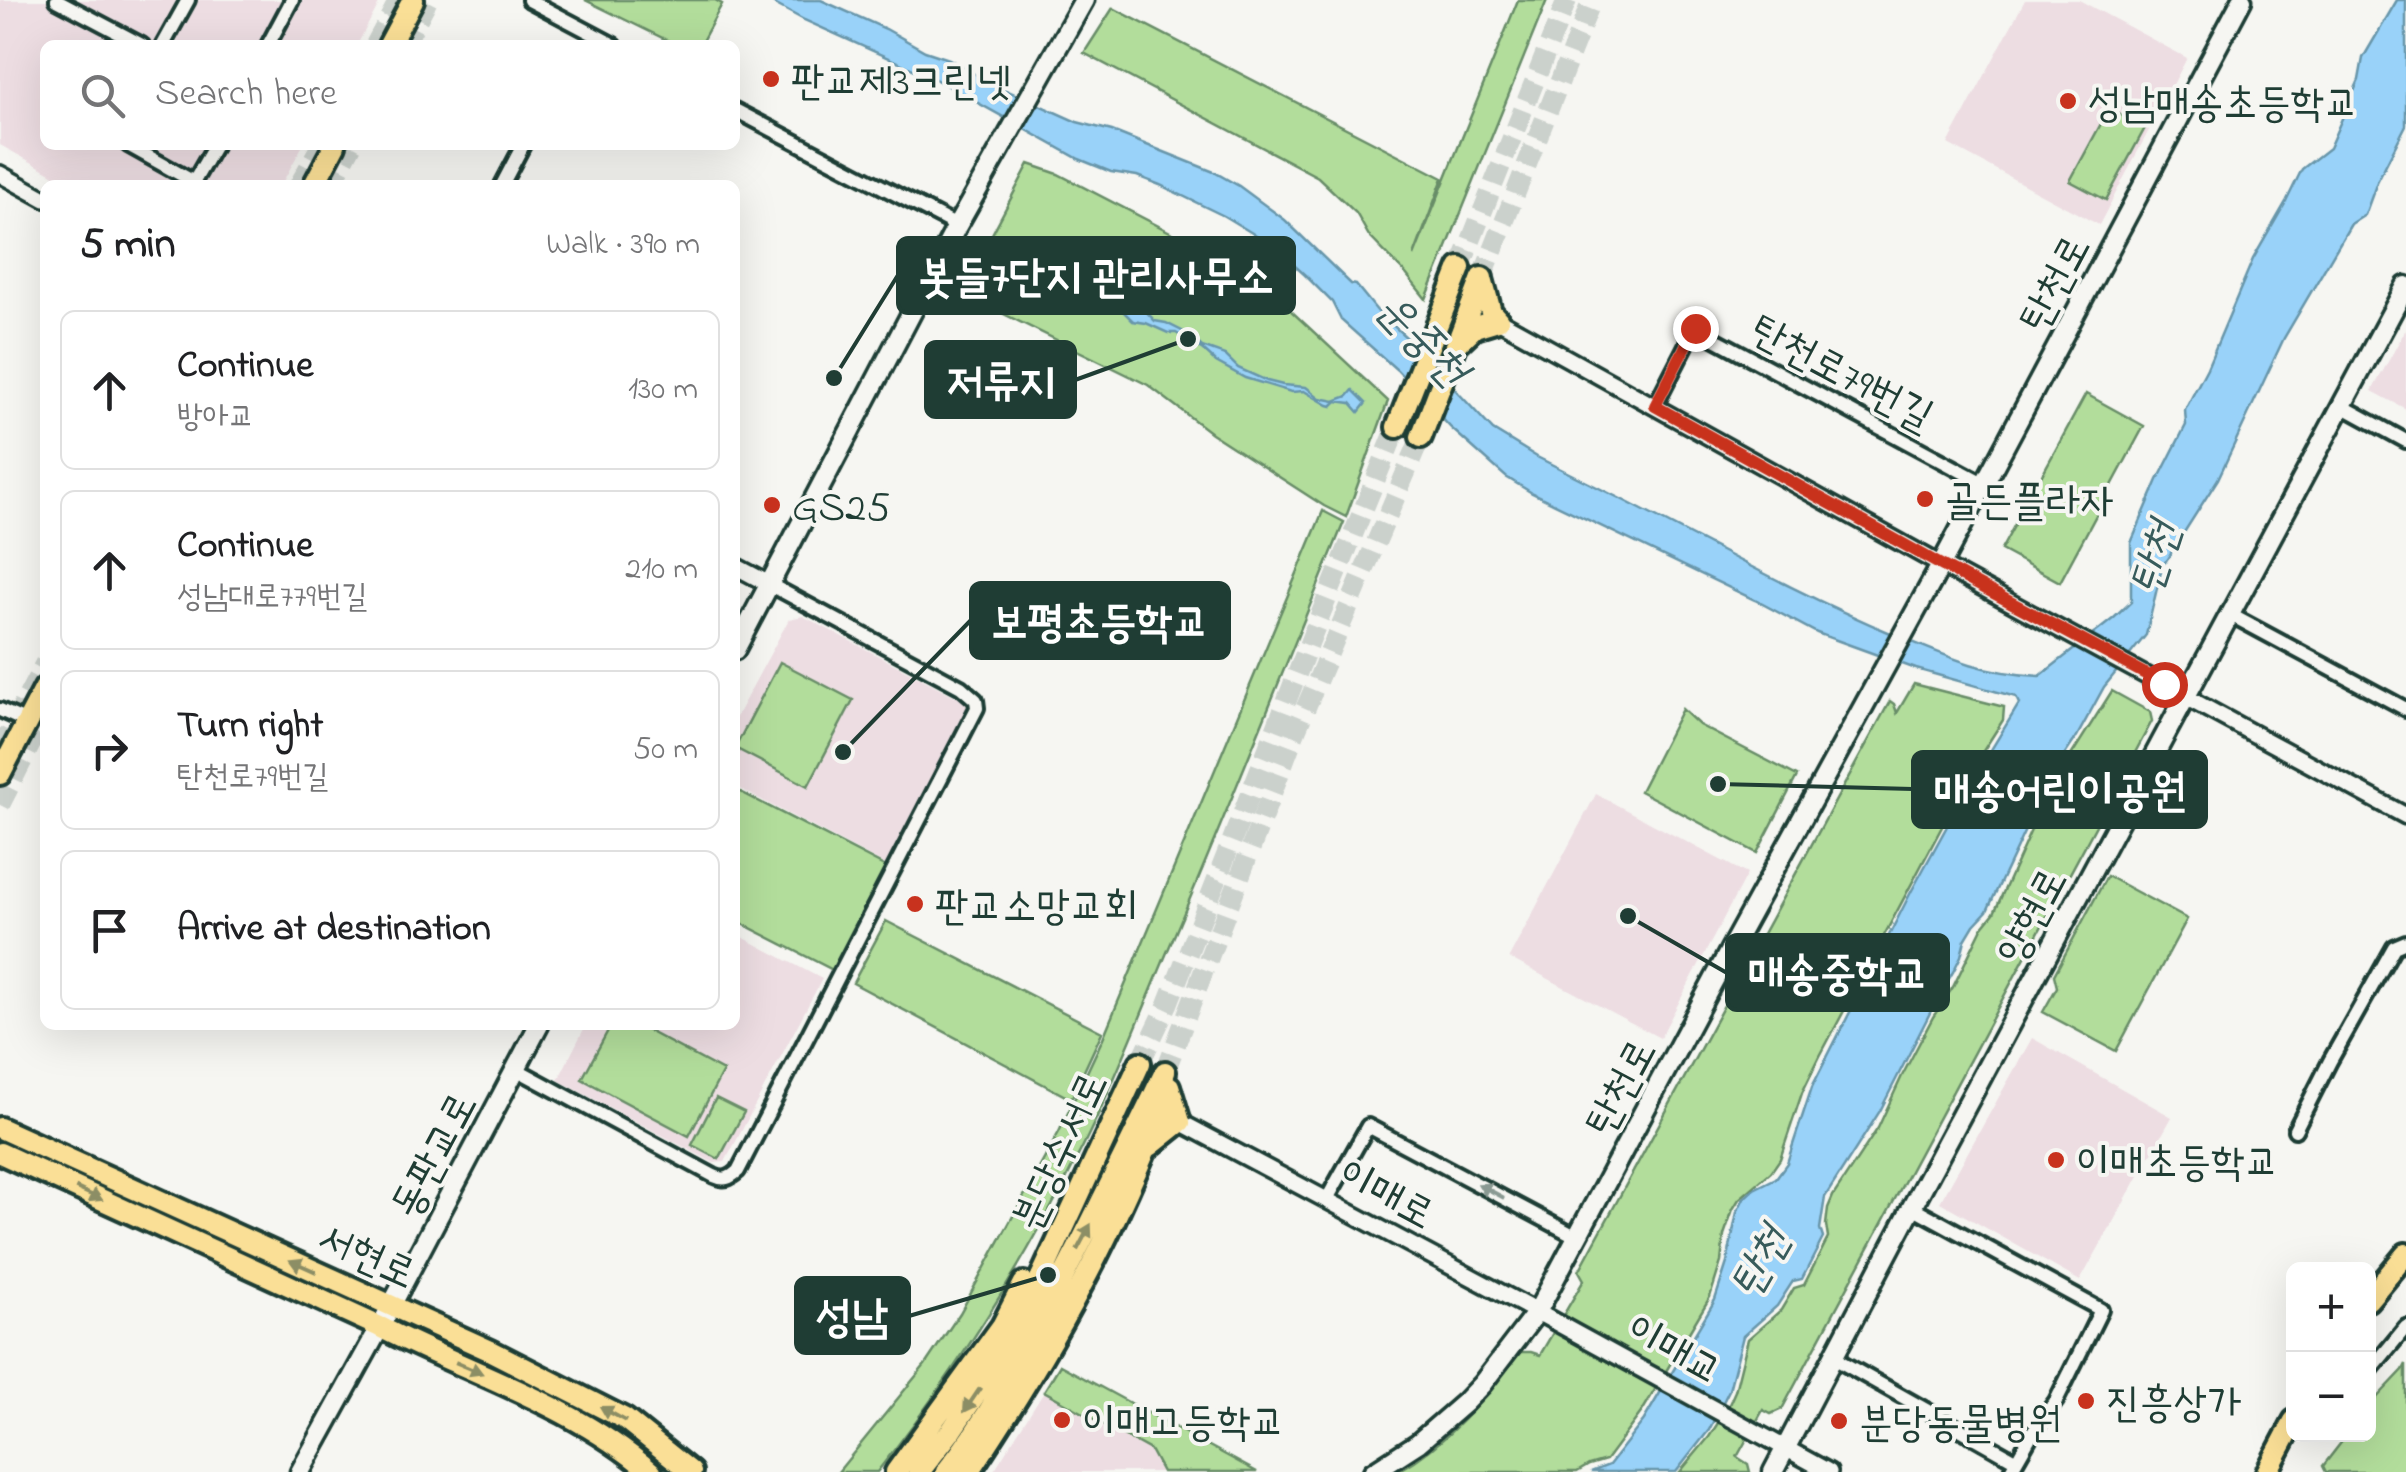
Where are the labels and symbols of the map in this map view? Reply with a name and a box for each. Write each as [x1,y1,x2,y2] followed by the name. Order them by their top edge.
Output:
[791,53,1011,114] place label: 판교제3크린넷
[760,68,782,90] marker: 판교제3크린넷
[2088,75,2358,136] place label: 성남매송초등학교
[2057,90,2079,112] marker: 성남매송초등학교
[2006,225,2108,343] street label: 탄천로
[898,238,1294,313] callout: 봇들7단지 관리사무소
[918,247,1274,313] text: 봇들7단지 관리사무소
[1359,279,1485,406] water label: 운중천
[1739,301,1943,449] street label: 탄천로79번길
[1673,306,1719,352] route end
[926,342,1075,417] callout: 저류지
[947,352,1055,418] text: 저류지
[1945,473,2114,534] place label: 골든플라자
[792,479,890,540] place label: GS25
[1914,488,1936,510] marker: 골든플라자
[761,494,783,516] marker: GS25
[2115,510,2202,603] water label: 탄천
[971,583,1229,658] callout: 보평초등학교
[991,592,1209,658] text: 보평초등학교
[2142,662,2188,708] route start
[1913,752,2206,827] callout: 매송어린이공원
[1933,761,2187,827] text: 매송어린이공원
[1983,858,2085,976] street label: 양현로
[935,878,1138,939] place label: 판교소망교회
[904,893,926,915] marker: 판교소망교회
[1727,935,1948,1010] callout: 매송중학교
[1747,944,1929,1010] text: 매송중학교
[1572,1029,1674,1147] street label: 탄천로
[999,1062,1125,1241] street label: 분당수서로
[377,1082,495,1230] street label: 동판교로
[2076,1134,2279,1195] place label: 이매초등학교
[1326,1145,1444,1247] street label: 이매로
[2045,1149,2067,1171] marker: 이매초등학교
[1477,1183,1505,1200] one-way arrow
[74,1186,104,1202] one-way arrow
[307,1210,425,1307] street label: 서현로
[1716,1212,1811,1311] water label: 탄천
[1075,1223,1092,1252] one-way arrow
[288,1258,318,1274] one-way arrow
[796,1278,909,1353] callout: 성남
[816,1287,888,1353] text: 성남
[1614,1301,1732,1403] street label: 이매교
[454,1360,484,1376] one-way arrow
[2106,1375,2241,1436] place label: 진흥상가
[963,1386,982,1413] one-way arrow
[2075,1390,2097,1412] marker: 진흥상가
[1082,1394,1285,1455] place label: 이매고등학교
[1859,1395,2062,1456] place label: 분당동물병원
[599,1405,627,1423] one-way arrow
[1051,1409,1073,1431] marker: 이매고등학교
[1828,1410,1850,1432] marker: 분당동물병원

